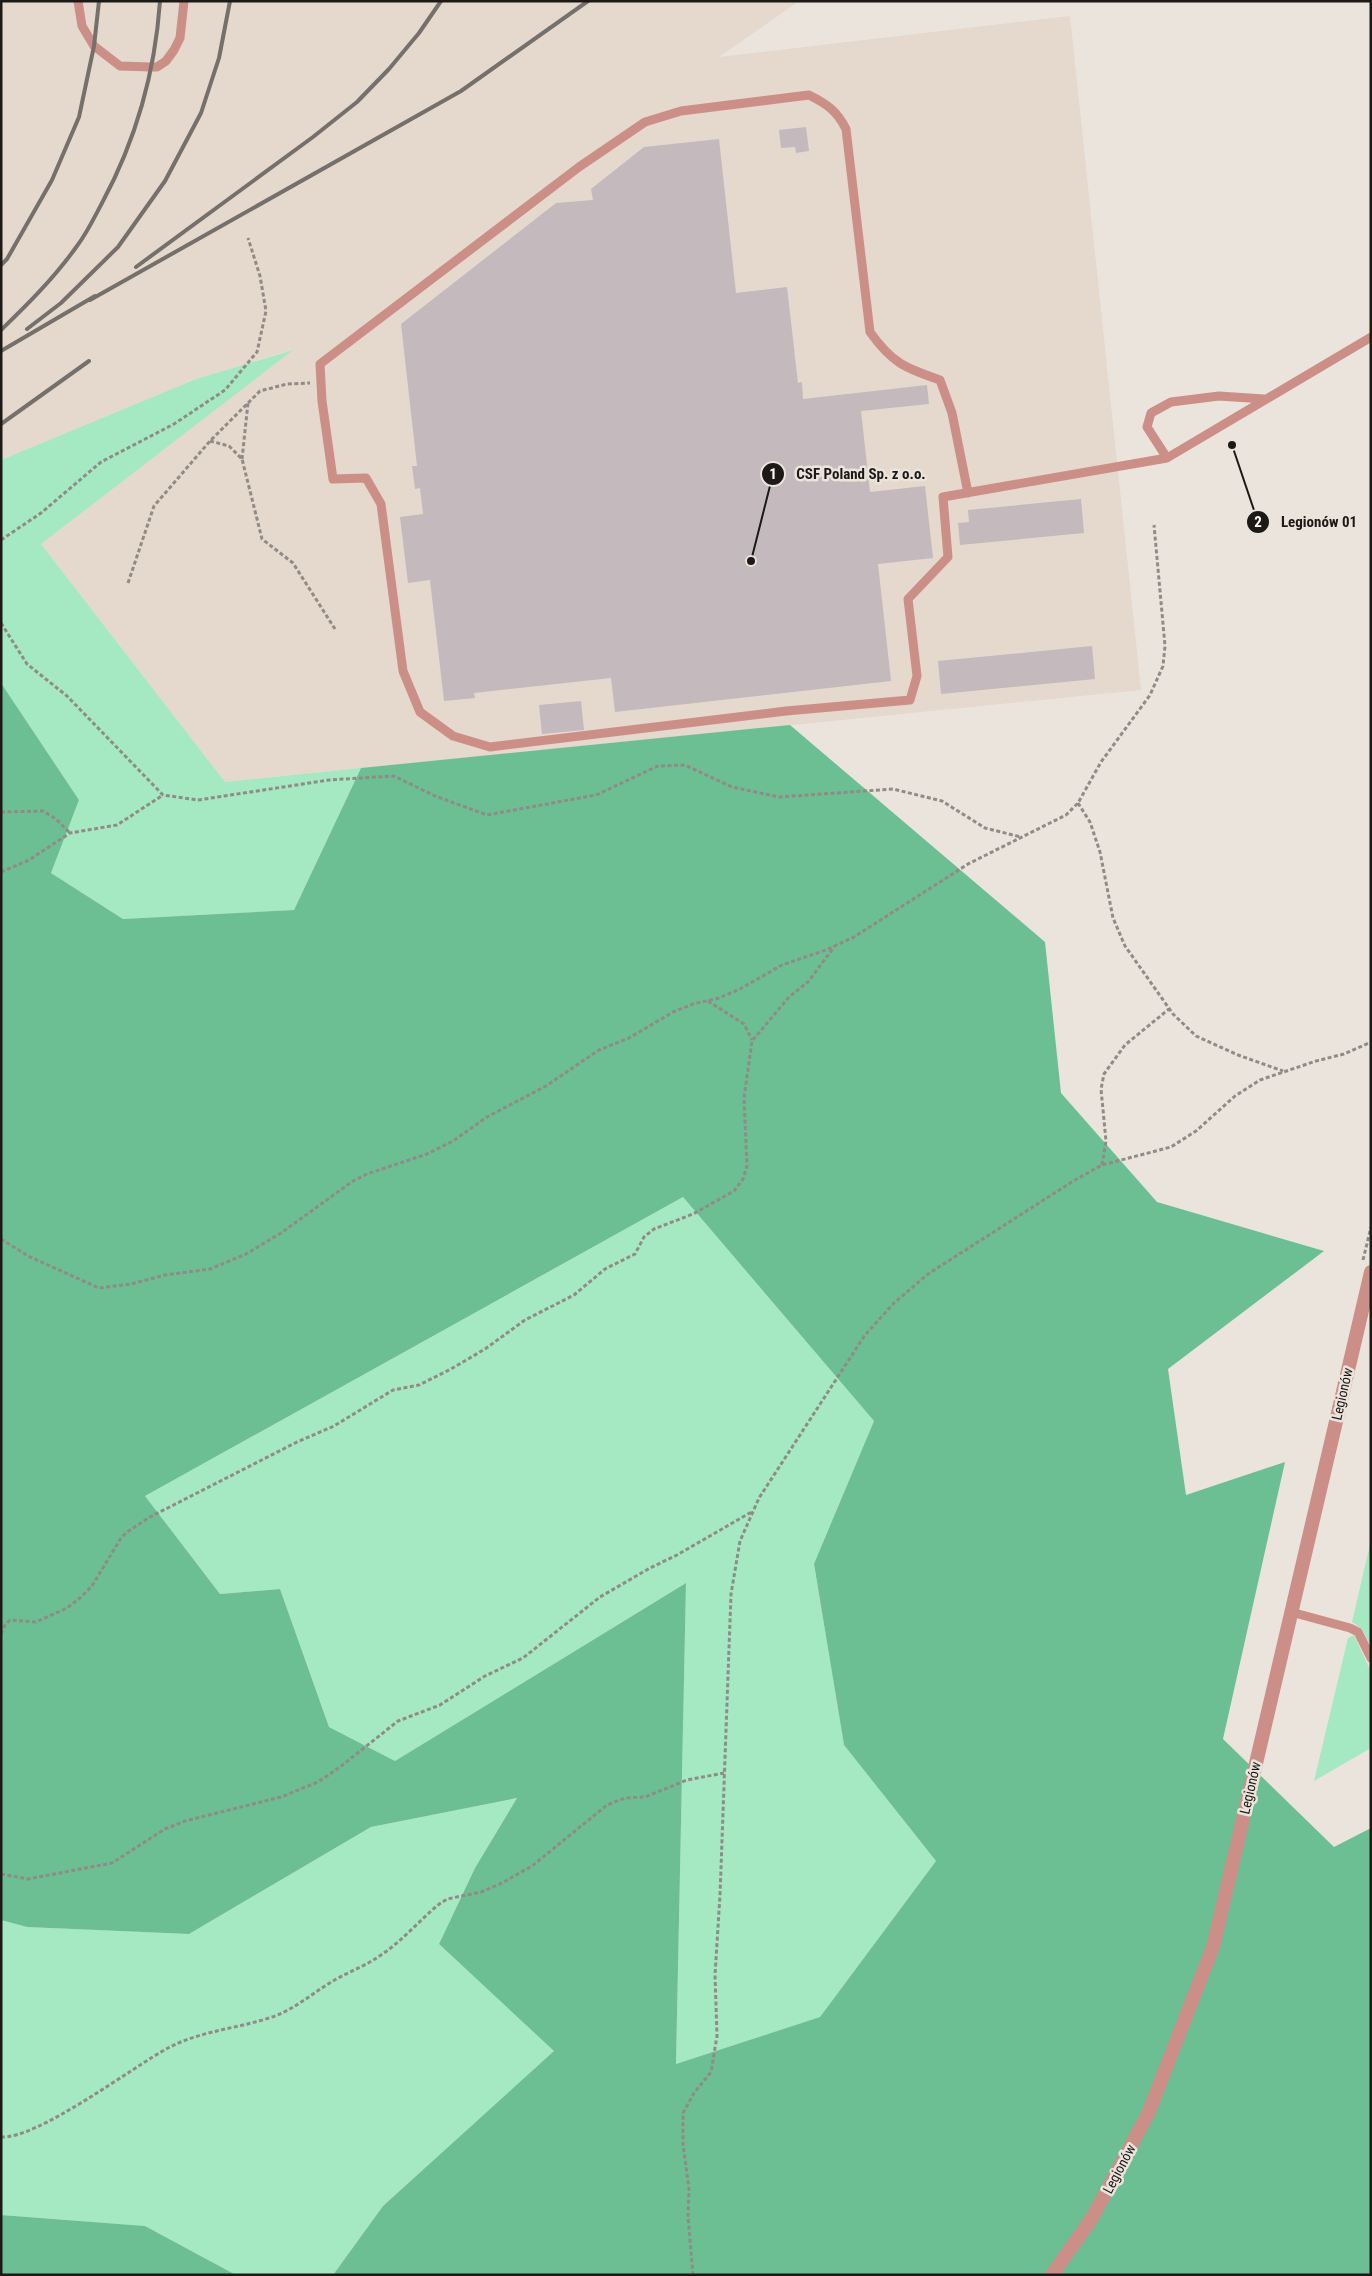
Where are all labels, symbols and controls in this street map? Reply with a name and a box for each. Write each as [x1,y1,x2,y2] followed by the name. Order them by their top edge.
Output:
[761,459,935,489] callout: CSF Poland Sp. z o.o.
[769,465,777,483] text: 1
[796,465,926,483] text: CSF Poland Sp. z o.o.
[1246,507,1367,537] callout: Legionów 01
[1254,513,1262,531] text: 2
[1281,513,1357,531] text: Legionów 01
[1328,1366,1356,1422] street label: Legionów
[1236,1760,1264,1816] street label: Legionów
[1099,2142,1139,2196] street label: Legionów

